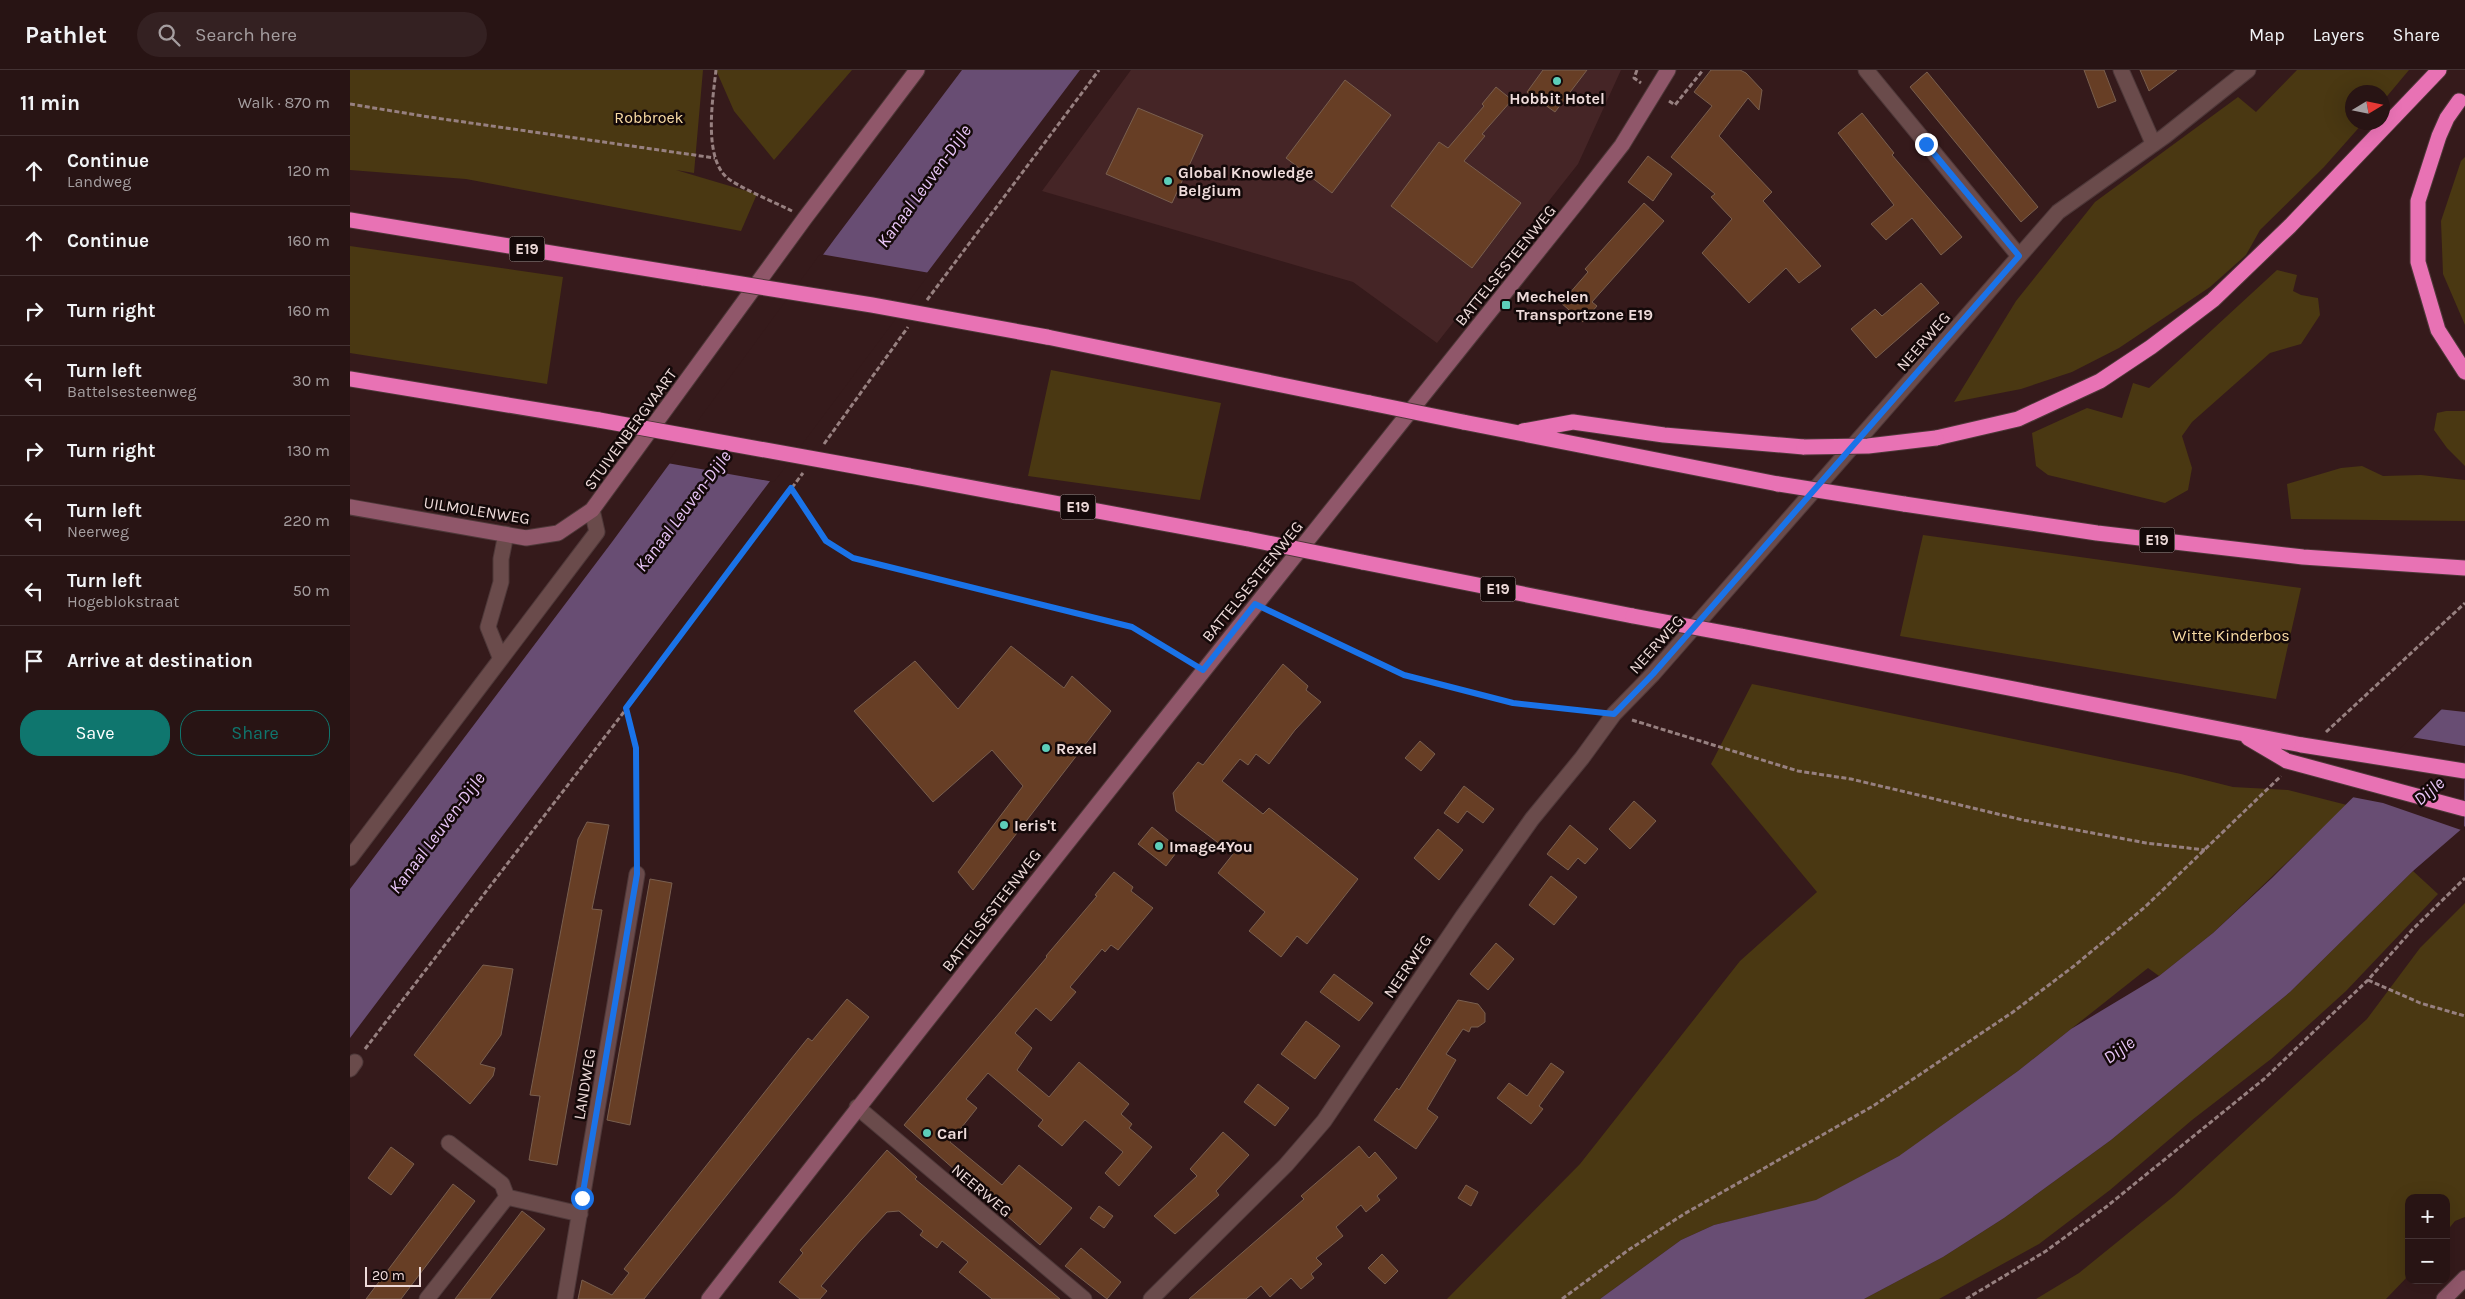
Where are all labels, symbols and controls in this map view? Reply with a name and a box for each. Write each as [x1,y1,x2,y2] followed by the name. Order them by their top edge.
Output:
[137,12,487,57] search box
[25,21,107,49] text: Pathlet
[155,21,183,49] icon: search
[195,24,297,46] text: Search here
[2249,24,2285,46] text: Map
[2313,24,2365,46] text: Layers
[2393,24,2440,46] text: Share
[1551,75,1563,87] marker: Hobbit Hotel
[2345,85,2390,130] north arrow
[1509,89,1605,108] place label: Hobbit Hotel
[20,91,80,115] text: 11 min
[238,93,330,112] text: Walk · 870 m
[614,108,684,127] park label: Robbroek
[872,120,976,252] water label: Kanaal Leuven-Dijle
[1915,133,1938,156] route end
[67,150,149,172] text: Continue
[20,157,48,185] icon: ahead
[287,161,330,180] text: 120 m
[1178,163,1313,200] place label: Global Knowledge Belgium
[67,172,131,191] text: Landweg
[1162,175,1174,187] marker: Global Knowledge Belgium
[1451,201,1560,330] street label: BATTELSESTEENWEG
[20,227,48,255] icon: ahead
[67,230,149,252] text: Continue
[287,231,330,250] text: 160 m
[510,236,544,262] road number: E19
[1516,287,1653,324] place label: Mechelen Transportzone E19
[20,297,48,325] icon: right
[1500,299,1512,311] marker: Mechelen Transportzone E19
[67,300,156,322] text: Turn right
[287,301,330,320] text: 160 m
[1892,308,1954,375] street label: NEERWEG
[67,360,142,382] text: Turn left
[580,365,681,494] street label: STUIVENBERGVAART
[20,367,48,395] icon: left
[292,371,330,390] text: 30 m
[67,382,196,401] text: Battelsesteenweg
[20,437,48,465] icon: right
[67,440,156,462] text: Turn right
[287,441,330,460] text: 130 m
[630,446,736,576] water label: Kanaal Leuven-Dijle
[422,493,531,528] street label: UILMOLENWEG
[1060,494,1096,520] road number: E19
[67,500,142,522] text: Turn left
[20,507,48,535] icon: left
[283,511,330,530] text: 220 m
[1198,517,1307,646] street label: BATTELSESTEENWEG
[67,522,129,541] text: Neerweg
[2140,528,2174,552] road number: E19
[67,570,142,592] text: Turn left
[1480,576,1516,602] road number: E19
[20,577,48,605] icon: left
[293,581,330,600] text: 50 m
[67,592,179,611] text: Hogeblokstraat
[1625,611,1688,678] street label: NEERWEG
[2172,626,2290,645] park label: Witte Kinderbos
[20,647,48,675] icon: arrive
[67,650,253,672] text: Arrive at destination
[20,710,170,756] button: Save
[180,710,330,756] button: Share
[1056,739,1097,758] place label: Rexel
[1040,742,1052,754] marker: Rexel
[384,768,490,898] water label: Kanaal Leuven-Dijle
[2409,772,2449,810] water label: Dijle
[1014,816,1057,835] place label: Ieris't
[998,819,1010,831] marker: Ieris't
[1169,837,1253,856] place label: Image4You
[1153,840,1165,852] marker: Image4You
[938,845,1045,975] street label: BATTELSESTEENWEG
[1379,931,1436,1002] street label: NEERWEG
[2099,1031,2139,1069] water label: Dijle
[569,1047,599,1121] street label: LANDWEG
[937,1124,968,1143] place label: Carl
[921,1127,933,1139] marker: Carl
[948,1160,1015,1221] street label: NEERWEG
[571,1187,594,1210] route start
[2405,1194,2450,1284] map controls
[2405,1194,2450,1239] button: +
[2405,1239,2450,1284] button: −
[365,1264,421,1287] scale bar
[372,1267,405,1284] text: 20 m

